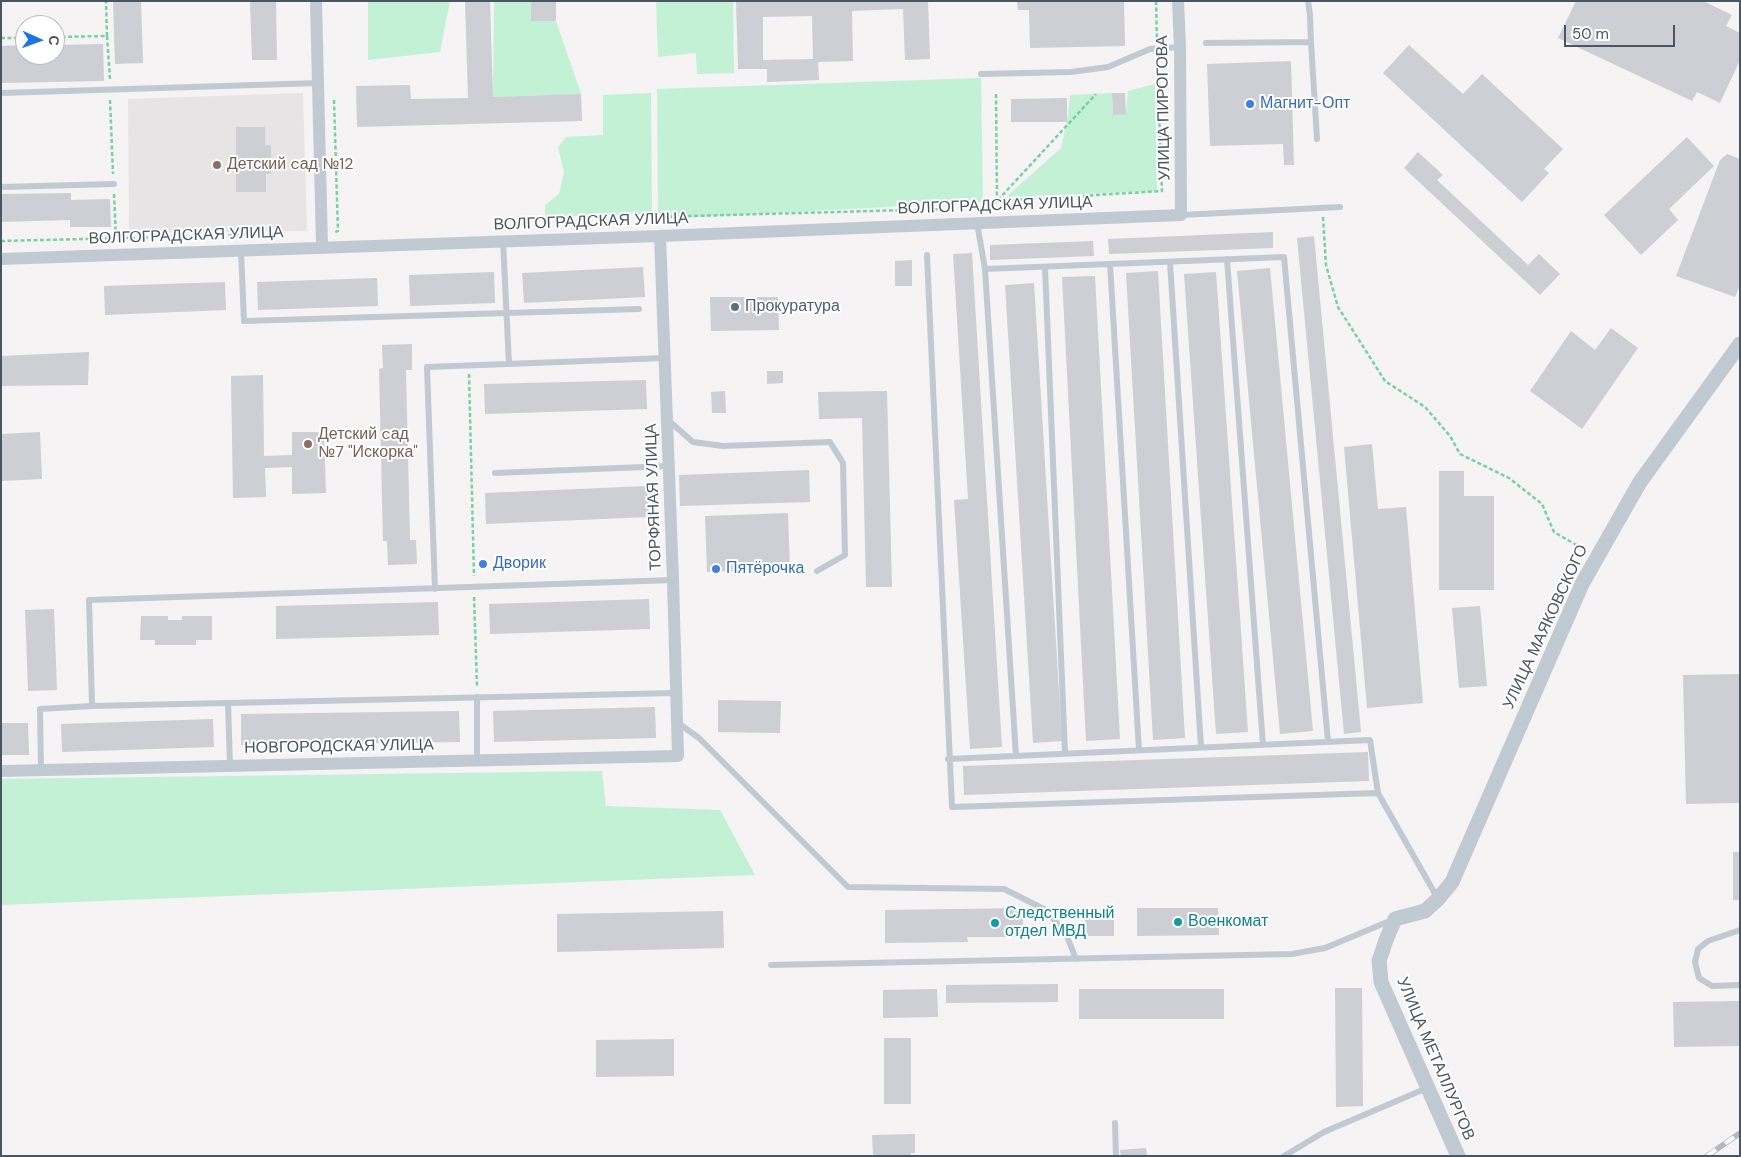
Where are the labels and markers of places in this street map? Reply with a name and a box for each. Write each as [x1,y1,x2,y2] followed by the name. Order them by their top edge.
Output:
[1260,94,1350,114] place label: Магнит-Опт
[1244,98,1256,110] marker: Магнит-Опт
[227,155,353,175] place label: Детский cад №12
[211,159,223,171] marker: Детский cад №12
[745,297,840,317] place label: Прокуратура
[729,301,741,313] marker: Прокуратура
[318,425,418,463] place label: Детский cад №7 "Искорка"
[302,438,314,450] marker: Детский cад №7 "Искорка"
[493,554,546,574] place label: Дворик
[477,558,489,570] marker: Дворик
[726,559,804,579] place label: Пятёрочка
[710,563,722,575] marker: Пятёрочка
[1005,904,1114,942] place label: Следственный отдел МВД
[1188,912,1268,932] place label: Военкомат
[1172,916,1184,928] marker: Военкомат
[989,917,1001,929] marker: Следственный отдел МВД

